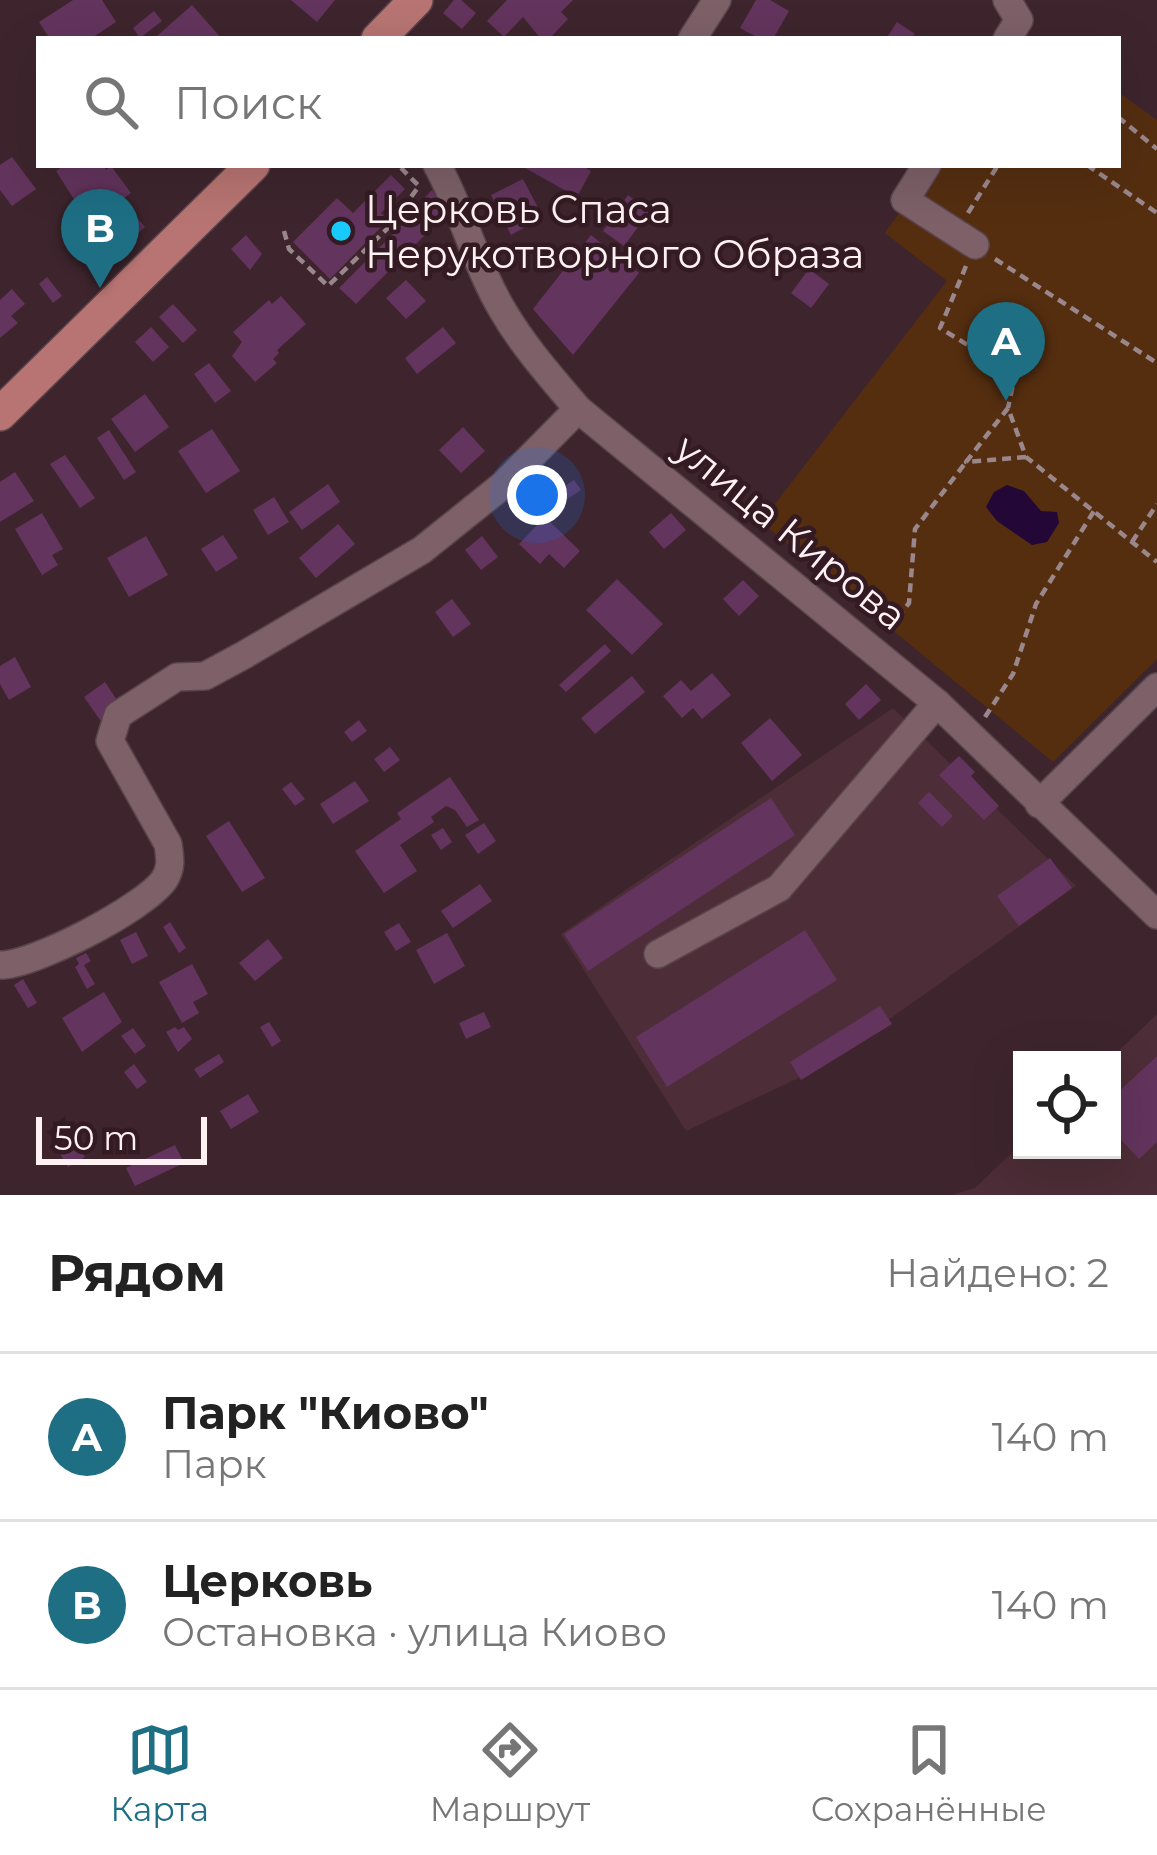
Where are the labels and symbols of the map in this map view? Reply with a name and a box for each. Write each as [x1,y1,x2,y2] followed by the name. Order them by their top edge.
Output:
[365,185,864,278] place label: Церковь Спаса Нерукотворного Образа
[61,189,139,288] pin: B
[328,218,354,244] marker: Церковь Спаса Нерукотворного Образа
[967,302,1045,401] pin: A
[665,423,916,640] street label: улица Кирова
[507,465,567,525] your location
[36,1111,207,1164] scale bar

